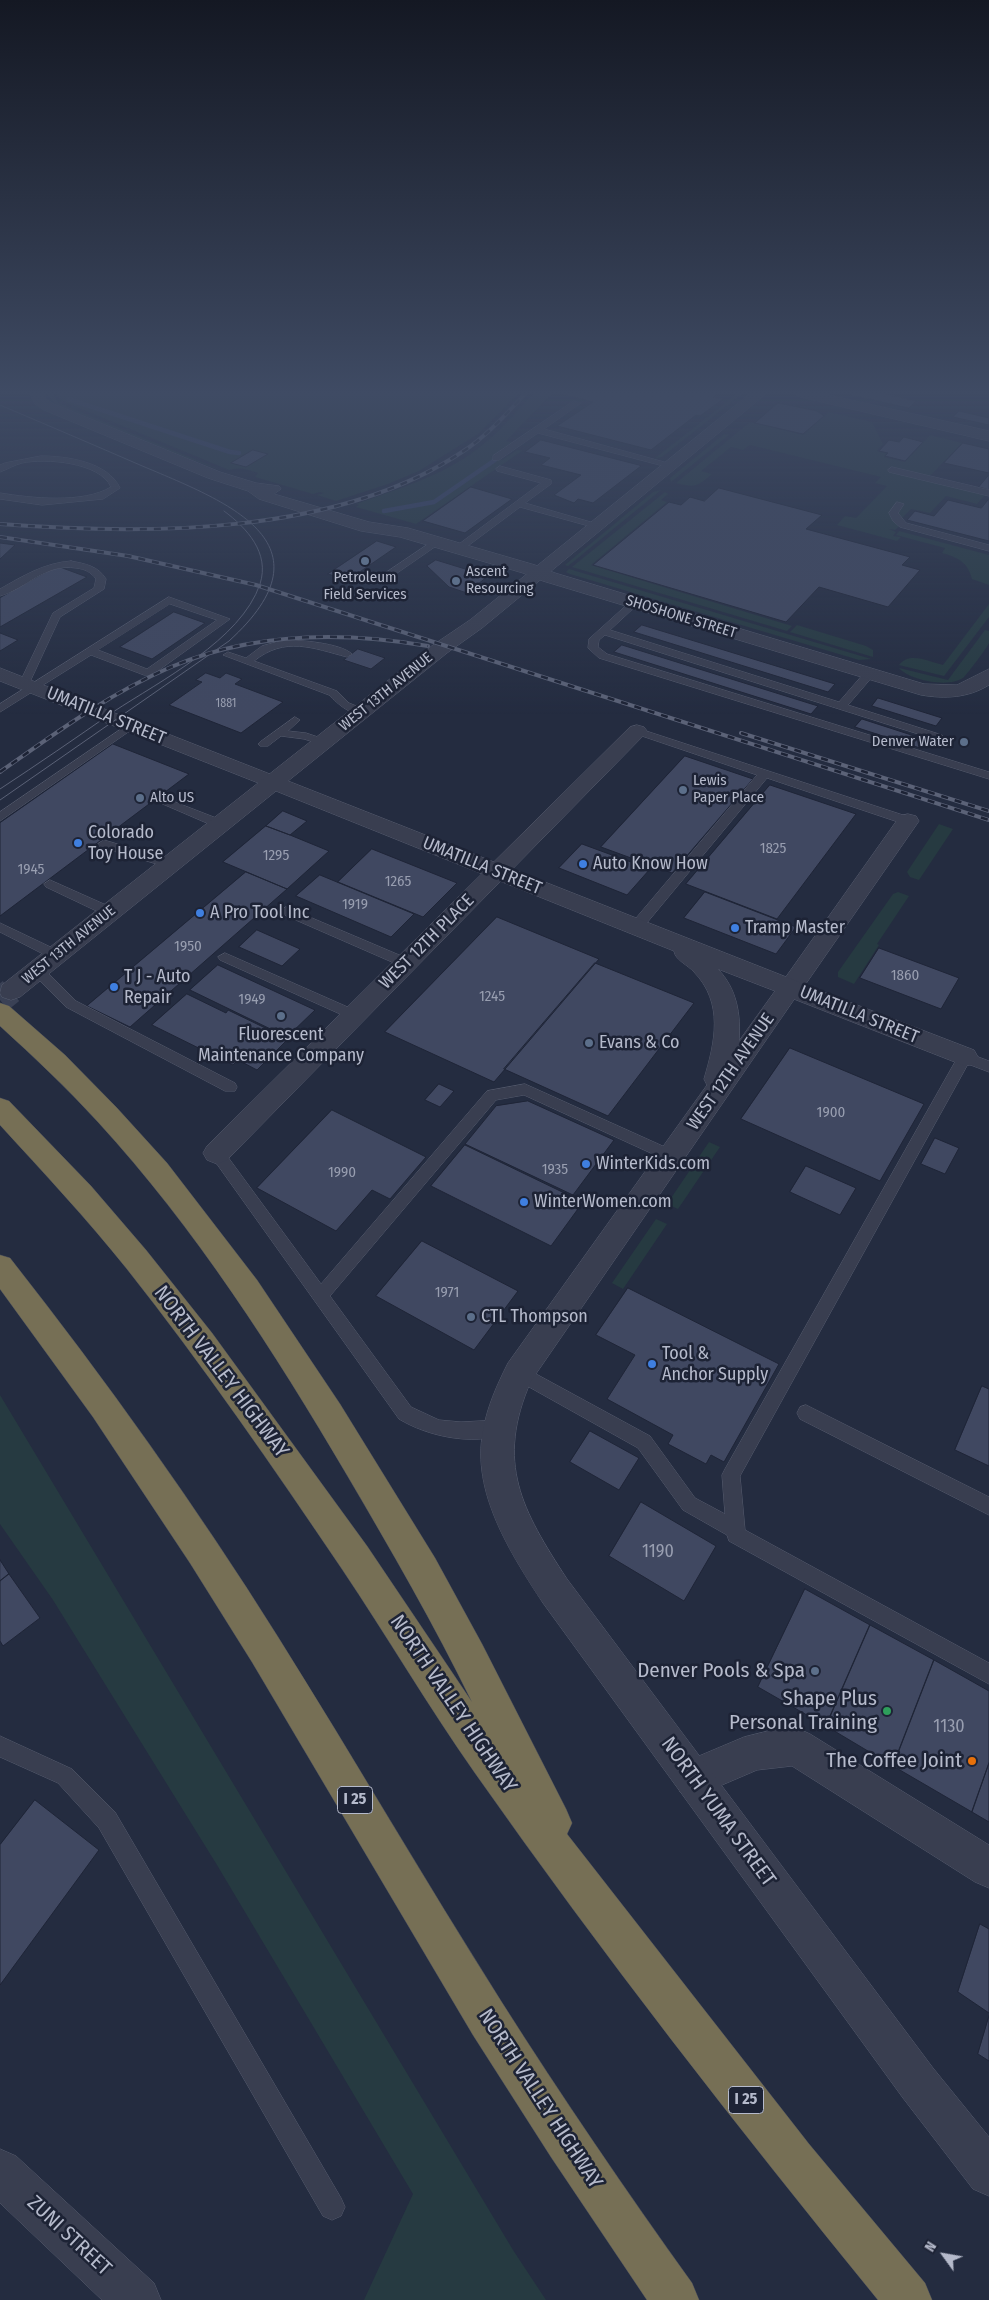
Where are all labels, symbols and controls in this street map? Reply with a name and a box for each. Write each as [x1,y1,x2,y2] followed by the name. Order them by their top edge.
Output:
[359,555,371,567] marker: Petroleum Field Services
[466,563,533,598] place label: Ascent Resourcing
[323,569,407,604] place label: Petroleum Field Services
[450,575,462,587] marker: Ascent Resourcing
[623,592,739,642] street label: SHOSHONE STREET
[336,649,436,735] street label: WEST 13TH AVENUE
[43,682,169,750] street label: UMATILLA STREET
[215,697,237,711] house number: 1881
[872,733,954,751] place label: Denver Water
[958,736,970,748] marker: Denver Water
[693,772,764,807] place label: Lewis Paper Place
[677,784,689,796] marker: Lewis Paper Place
[150,789,194,807] place label: Alto US
[134,792,146,804] marker: Alto US
[88,822,163,864] place label: Colorado Toy House
[419,832,545,900] street label: UMATILLA STREET
[72,837,84,849] marker: Colorado Toy House
[760,840,786,858] house number: 1825
[263,847,289,865] house number: 1295
[593,853,708,875] place label: Auto Know How
[577,858,589,870] marker: Auto Know How
[17,861,45,879] house number: 1945
[385,873,411,891] house number: 1265
[375,890,479,994] street label: WEST 12TH PLACE
[342,896,368,914] house number: 1919
[19,902,119,988] street label: WEST 13TH AVENUE
[210,902,309,924] place label: A Pro Tool Inc
[194,907,206,919] marker: A Pro Tool Inc
[745,917,845,939] place label: Tramp Master
[729,922,741,934] marker: Tramp Master
[174,938,202,956] house number: 1950
[124,966,191,1009] place label: T J - Auto Repair
[891,967,919,985] house number: 1860
[108,981,120,993] marker: T J - Auto Repair
[796,981,922,1049] street label: UMATILLA STREET
[479,988,505,1006] house number: 1245
[238,991,266,1009] house number: 1949
[683,1009,779,1135] street label: WEST 12TH AVENUE
[275,1010,287,1022] marker: Fluorescent Maintenance Company
[198,1024,364,1066] place label: Fluorescent Maintenance Company
[599,1032,680,1054] place label: Evans & Co
[583,1037,595,1049] marker: Evans & Co
[817,1104,845,1122] house number: 1900
[596,1153,710,1175] place label: WinterKids.com
[580,1158,592,1170] marker: WinterKids.com
[542,1161,568,1179] house number: 1935
[328,1164,356,1182] house number: 1990
[534,1191,672,1213] place label: WinterWomen.com
[518,1196,530,1208] marker: WinterWomen.com
[148,1281,294,1463] street label: NORTH VALLEY HIGHWAY
[435,1284,459,1302] house number: 1971
[481,1306,588,1328] place label: CTL Thompson
[465,1311,477,1323] marker: CTL Thompson
[662,1343,768,1386] place label: Tool & Anchor Supply
[646,1358,658,1370] marker: Tool & Anchor Supply
[642,1541,674,1563] house number: 1190
[384,1610,522,1798] street label: NORTH VALLEY HIGHWAY
[637,1658,805,1684] place label: Denver Pools & Spa
[809,1665,821,1677] marker: Denver Pools & Spa
[729,1686,877,1736] place label: Shape Plus Personal Training
[881,1705,893,1717] marker: Shape Plus Personal Training
[933,1716,965,1738] house number: 1130
[655,1732,781,1892] street label: NORTH YUMA STREET
[826,1748,962,1774] place label: The Coffee Joint
[966,1755,978,1767] marker: The Coffee Joint
[338,1786,372,1814] road number: I 25
[473,2005,607,2193] street label: NORTH VALLEY HIGHWAY
[728,2086,764,2114] road number: I 25
[22,2191,116,2281] street label: ZUNI STREET
[919,2230,969,2280] north arrow
[921,2239,940,2255] text: N

